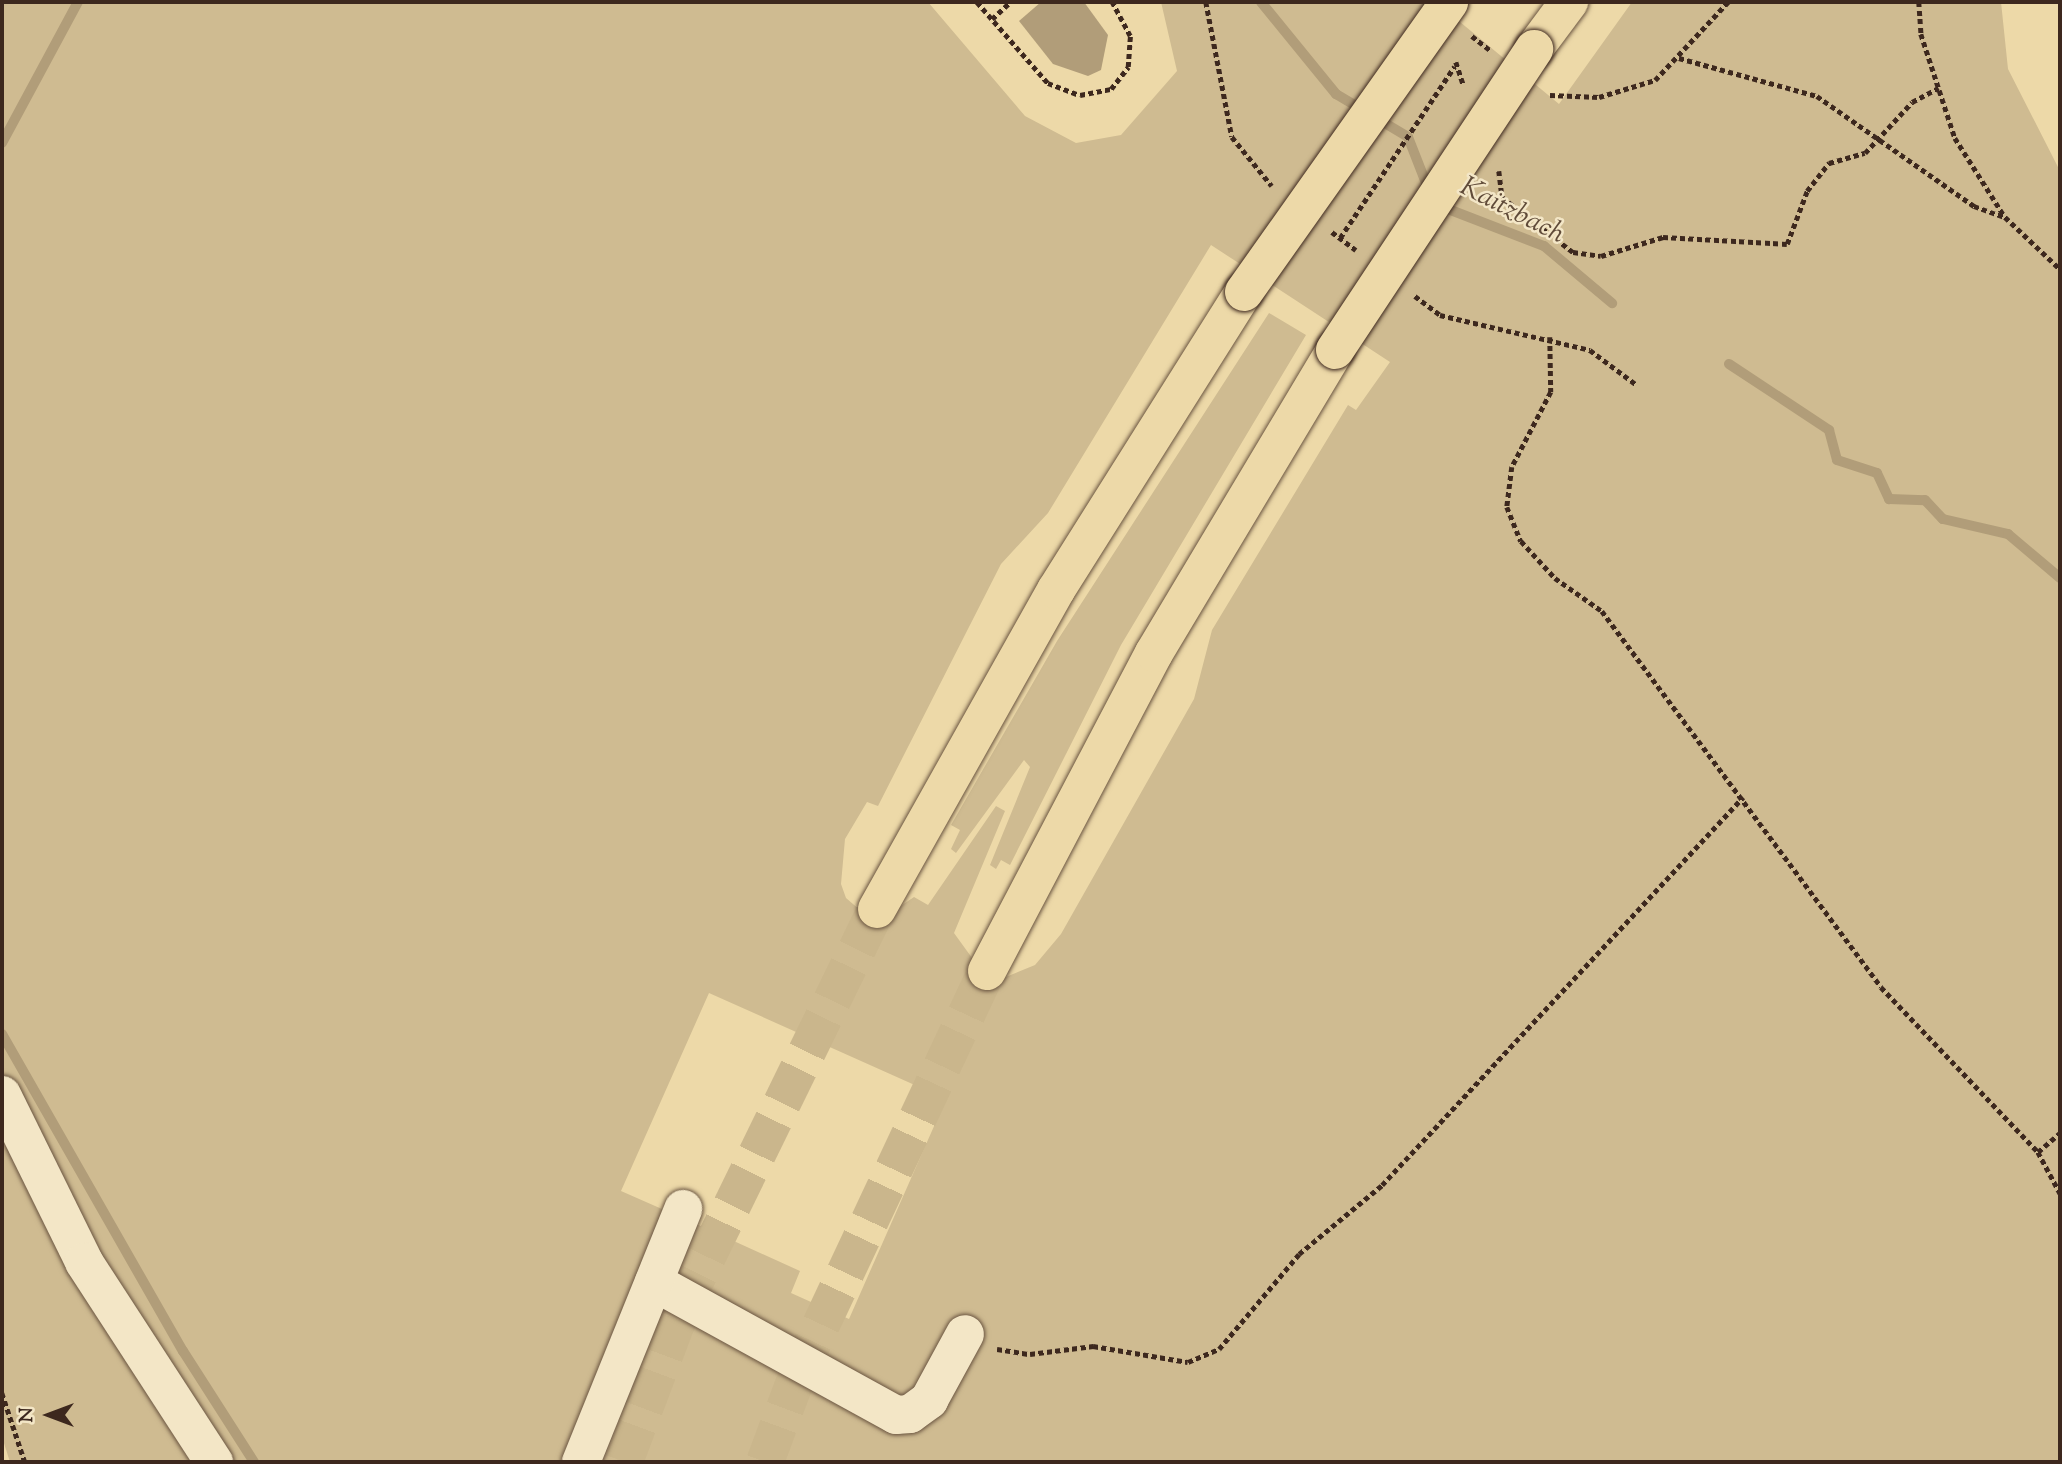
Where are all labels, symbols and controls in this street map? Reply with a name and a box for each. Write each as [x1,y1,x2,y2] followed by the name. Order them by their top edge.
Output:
[1454,170,1570,252] water label: Kaitzbach
[14,1380,84,1450] north arrow
[14,1407,41,1423] text: N

